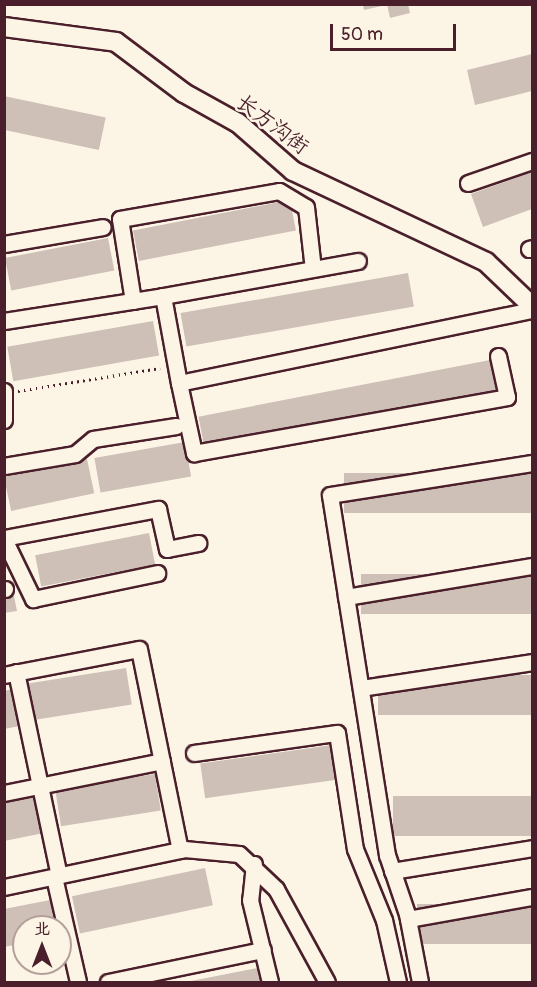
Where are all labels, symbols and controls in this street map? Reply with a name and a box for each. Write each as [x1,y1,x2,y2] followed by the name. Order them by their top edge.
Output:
[333,12,459,50] scale bar
[341,23,383,46] text: 50 m
[231,90,313,160] street label: 长方沟街
[12,915,72,975] north arrow
[34,919,50,939] text: 北

